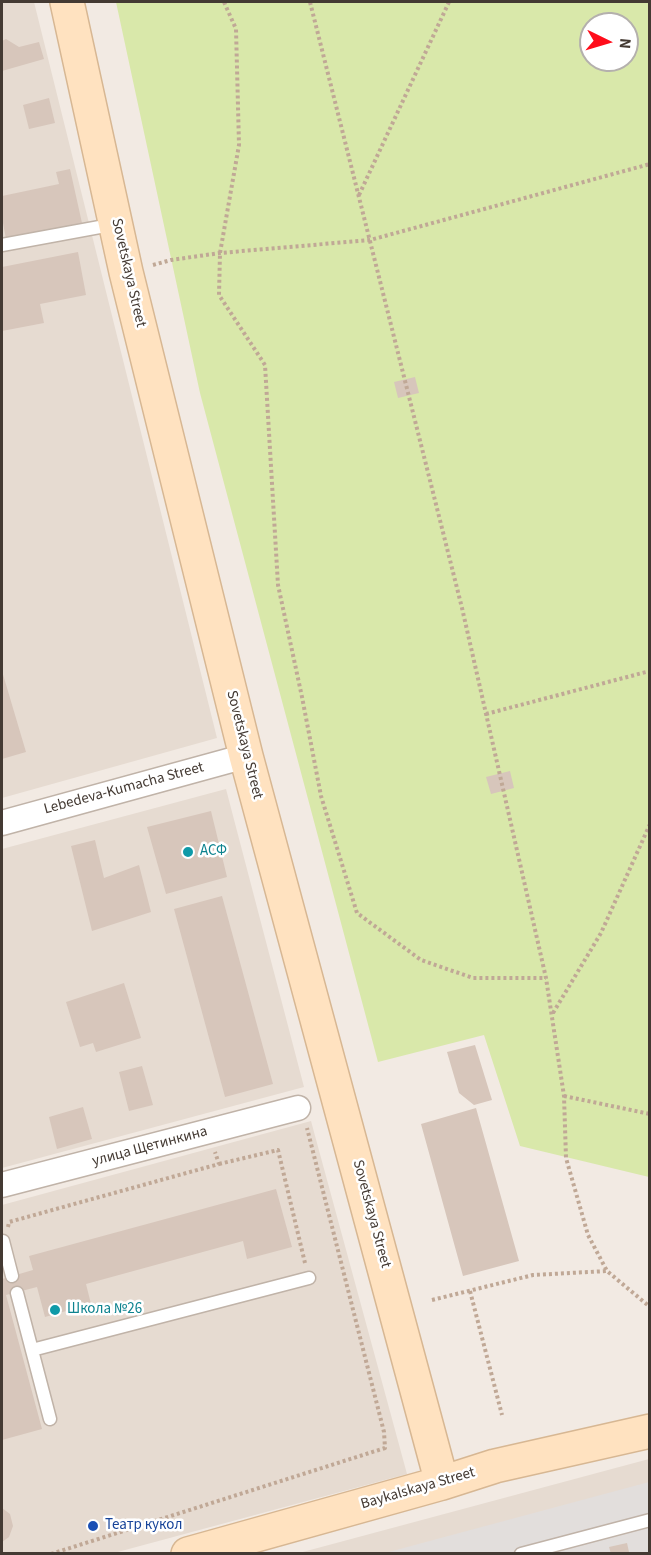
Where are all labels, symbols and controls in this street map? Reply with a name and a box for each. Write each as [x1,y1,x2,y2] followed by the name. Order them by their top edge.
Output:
[579,12,639,72] north arrow
[614,37,636,50] text: N
[107,217,149,329] street label: Sovetskaya Street
[222,689,266,801] street label: Sovetskaya Street
[42,759,206,819] street label: Lebedeva-Kumacha Street
[200,843,227,861] place label: АСФ
[181,845,195,859] marker: АСФ
[90,1123,210,1171] street label: улица Щетинкина
[348,1158,394,1270] street label: Sovetskaya Street
[67,1301,142,1319] place label: Школа №26
[48,1303,62,1317] marker: Школа №26
[359,1464,477,1514] street label: Baykalskaya Street
[105,1517,182,1535] place label: Театр кукол
[86,1519,100,1533] marker: Театр кукол

